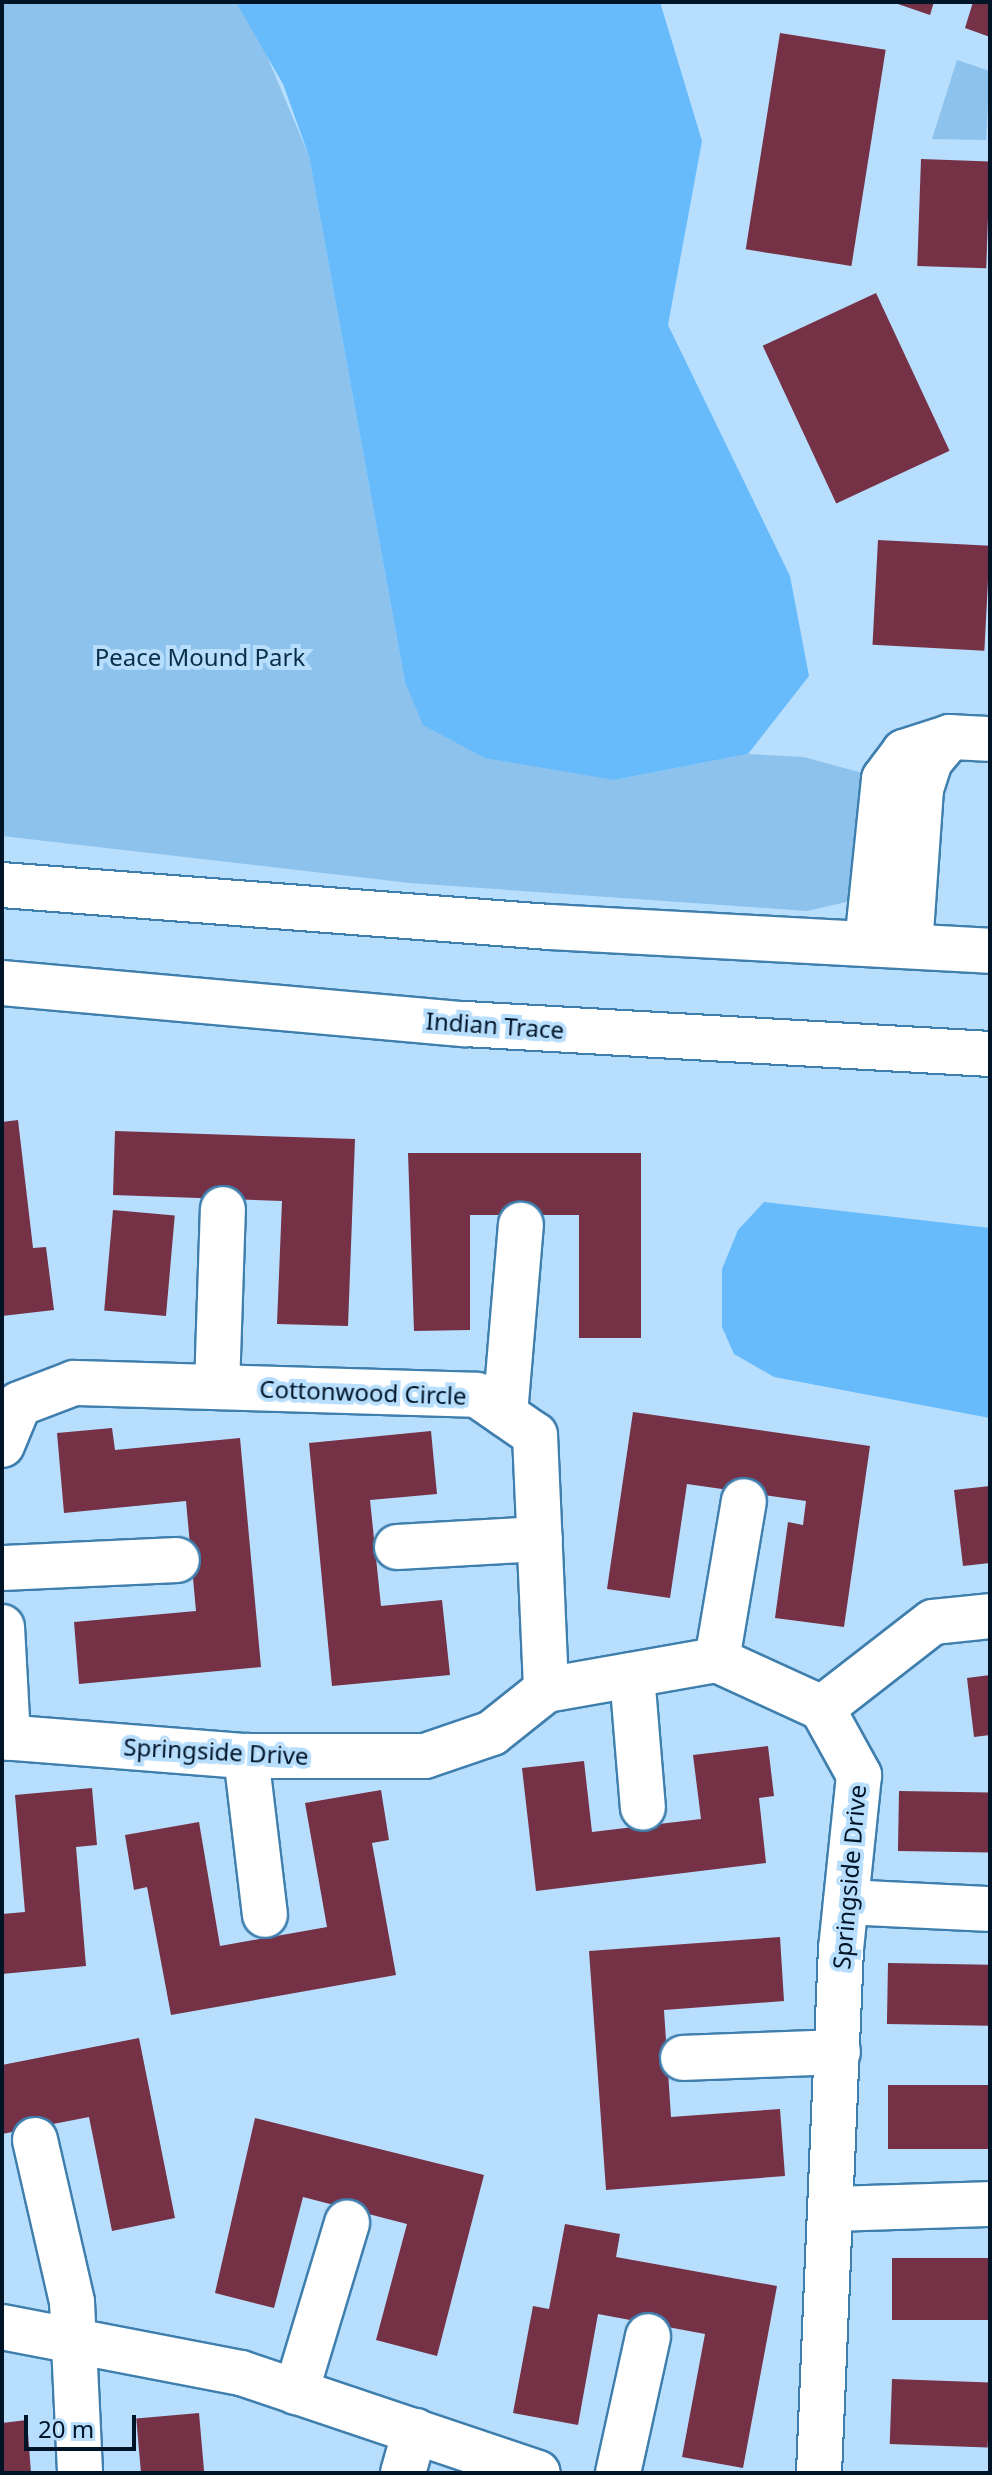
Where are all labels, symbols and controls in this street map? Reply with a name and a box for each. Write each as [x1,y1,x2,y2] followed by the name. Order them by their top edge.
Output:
[95,643,305,671] park label: Peace Mound Park
[425,1006,565,1044] street label: Indian Trace
[259,1374,467,1410] street label: Cottonwood Circle
[123,1732,309,1770] street label: Springside Drive
[827,1783,871,1971] street label: Springside Drive
[28,2399,140,2449] scale bar
[38,2412,94,2445] text: 20 m

